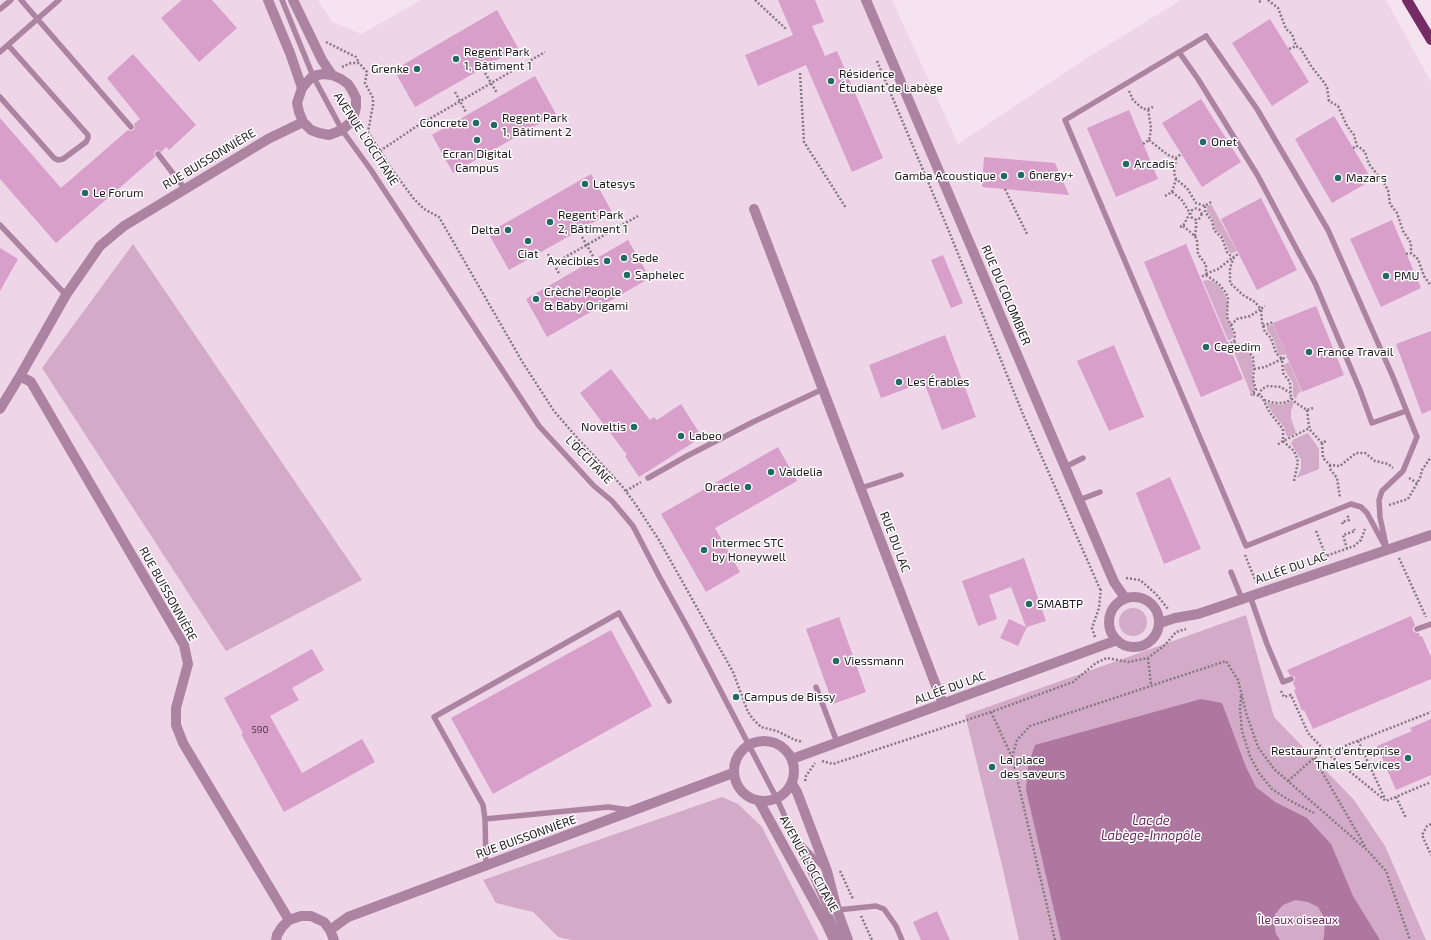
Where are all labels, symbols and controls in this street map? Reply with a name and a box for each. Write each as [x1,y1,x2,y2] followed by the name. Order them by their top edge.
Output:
[464,45,532,73] place label: Regent Park 1, Bâtiment 1
[451,54,461,64] marker: Regent Park 1, Bâtiment 1
[371,62,409,76] place label: Grenke
[412,64,422,74] marker: Grenke
[839,67,943,95] place label: Résidence Étudiant de Labège
[826,76,836,86] marker: Résidence Étudiant de Labège
[330,90,402,188] street label: AVENUE L'OCCITANE
[502,111,572,139] place label: Regent Park 1, Bâtiment 2
[419,116,468,130] place label: Concrete
[471,118,481,128] marker: Concrete
[489,120,499,130] marker: Regent Park 1, Bâtiment 2
[160,126,258,192] street label: RUE BUISSONNIÈRE
[472,135,482,145] marker: Ecran Digital Campus
[1211,135,1237,149] place label: Onet
[1198,137,1208,147] marker: Onet
[443,147,511,175] place label: Ecran Digital Campus
[1134,157,1175,171] place label: Arcadis
[1121,159,1131,169] marker: Arcadis
[1029,168,1074,182] place label: 6nergy+
[895,169,996,183] place label: Gamba Acoustique
[1016,170,1026,180] marker: 6nergy+
[999,171,1009,181] marker: Gamba Acoustique
[1346,171,1387,185] place label: Mazars
[1333,173,1343,183] marker: Mazars
[593,177,635,191] place label: Latesys
[580,179,590,189] marker: Latesys
[93,186,144,200] place label: Le Forum
[80,188,90,198] marker: Le Forum
[558,208,628,236] place label: Regent Park 2, Bâtiment 1
[545,217,555,227] marker: Regent Park 2, Bâtiment 1
[471,223,500,237] place label: Delta
[503,225,513,235] marker: Delta
[523,236,533,246] marker: Ciat
[978,243,1034,347] street label: RUE DU COLOMBIER
[518,247,538,261] place label: Ciat
[632,251,658,265] place label: Sede
[619,253,629,263] marker: Sede
[547,254,599,268] place label: Axecibles
[602,256,612,266] marker: Axecibles
[635,268,685,282] place label: Saphelec
[1394,269,1420,283] place label: PMU
[622,270,632,280] marker: Saphelec
[1381,271,1391,281] marker: PMU
[544,285,628,313] place label: Crèche People & Baby Origami
[531,294,541,304] marker: Crèche People & Baby Origami
[1214,340,1261,354] place label: Cegedim
[1201,342,1211,352] marker: Cegedim
[1317,345,1393,359] place label: France Travail
[1304,347,1314,357] marker: France Travail
[907,375,969,389] place label: Les Érables
[894,377,904,387] marker: Les Érables
[581,420,626,434] place label: Noveltis
[629,422,639,432] marker: Noveltis
[689,429,722,443] place label: Labeo
[676,431,686,441] marker: Labeo
[563,433,615,487] street label: L'OCCITANE
[779,465,823,479] place label: Valdelia
[766,467,776,477] marker: Valdelia
[705,480,740,494] place label: Oracle
[743,482,753,492] marker: Oracle
[877,510,913,574] street label: RUE DU LAC
[712,536,786,564] place label: Intermec STC by Honeywell
[136,544,200,644] street label: RUE BUISSONNIÈRE
[699,545,709,555] marker: Intermec STC by Honeywell
[1253,549,1329,587] street label: ALLÉE DU LAC
[1037,597,1083,611] place label: SMABTP
[1024,599,1034,609] marker: SMABTP
[844,654,904,668] place label: Viessmann
[831,656,841,666] marker: Viessmann
[912,668,988,708] street label: ALLÉE DU LAC
[744,690,835,704] place label: Campus de Bissy
[731,692,741,702] marker: Campus de Bissy
[251,724,269,736] house number: 590
[1271,744,1400,772] place label: Restaurant d'entreprise Thales Services
[1000,753,1065,781] place label: La place des saveurs
[1403,753,1413,763] marker: Restaurant d'entreprise Thales Services
[987,762,997,772] marker: La place des saveurs
[474,812,578,862] street label: RUE BUISSONNIÈRE
[776,813,842,915] street label: AVENUE L'OCCITANE
[1101,813,1201,844] water label: Lac de Labège-Innopôle
[1258,913,1338,927] park label: Île aux oiseaux

